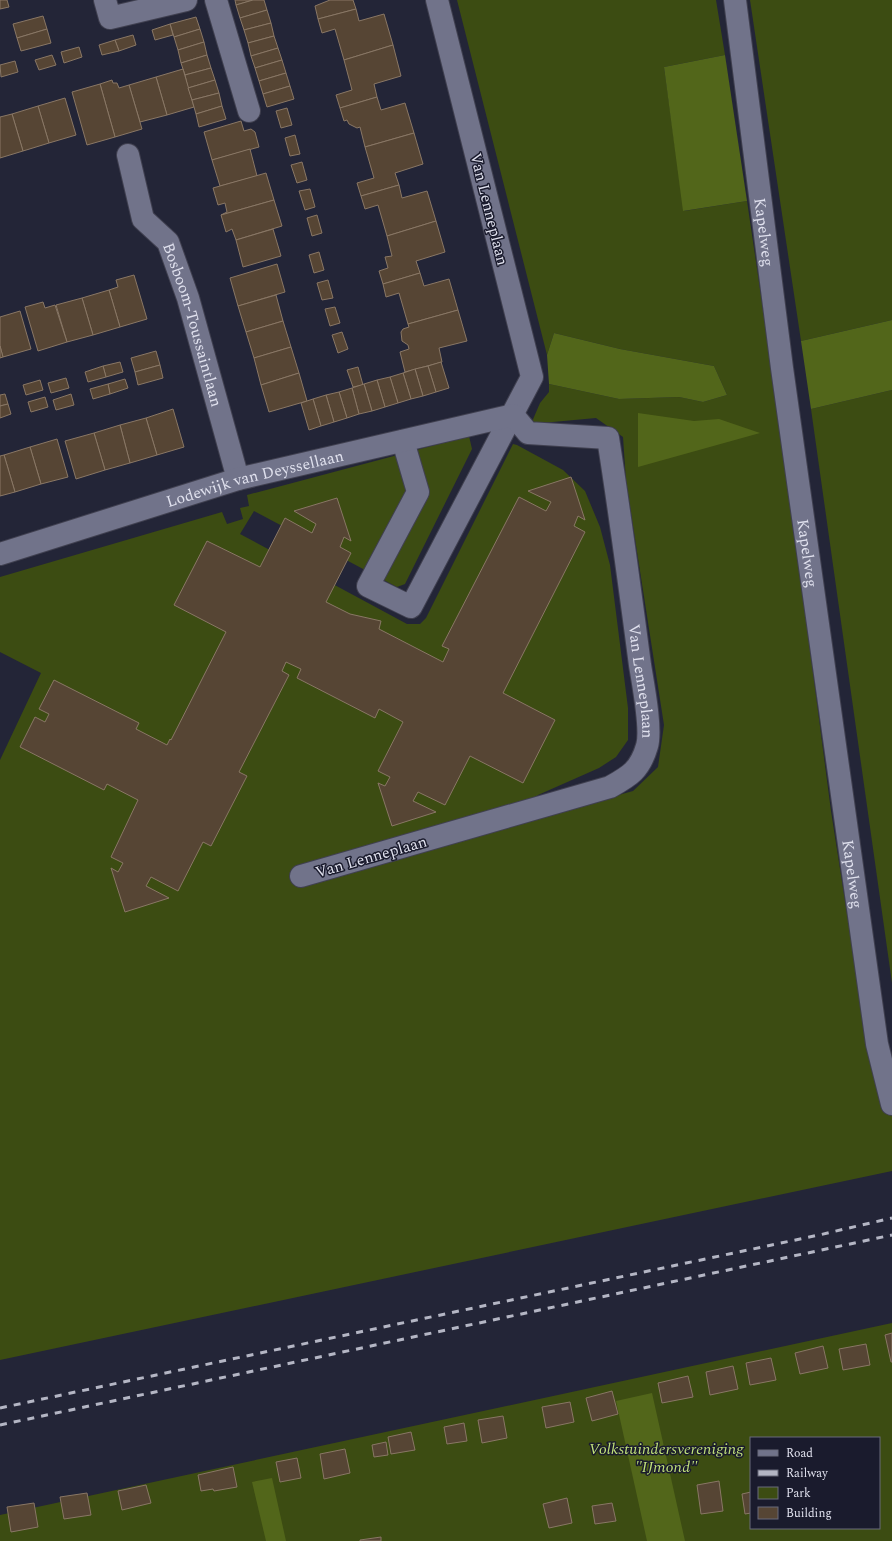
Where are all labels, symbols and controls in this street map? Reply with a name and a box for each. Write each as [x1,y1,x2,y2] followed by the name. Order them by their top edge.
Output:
[463,150,515,268] street label: Van Lenneplaan
[747,196,780,268] street label: Kapelweg
[156,239,228,409] street label: Bosboom-Toussaintlaan
[163,444,346,514] street label: Lodewijk van Deyssellaan
[790,517,824,589] street label: Kapelweg
[622,622,660,739] street label: Van Lenneplaan
[313,830,430,884] street label: Van Lenneplaan
[835,838,869,910] street label: Kapelweg
[589,1437,744,1479] park label: Volkstuindersvereniging "IJmond"
[750,1437,880,1529] legend
[786,1444,813,1463] text: Road
[786,1464,829,1483] text: Railway
[786,1484,811,1503] text: Park
[786,1504,832,1523] text: Building

